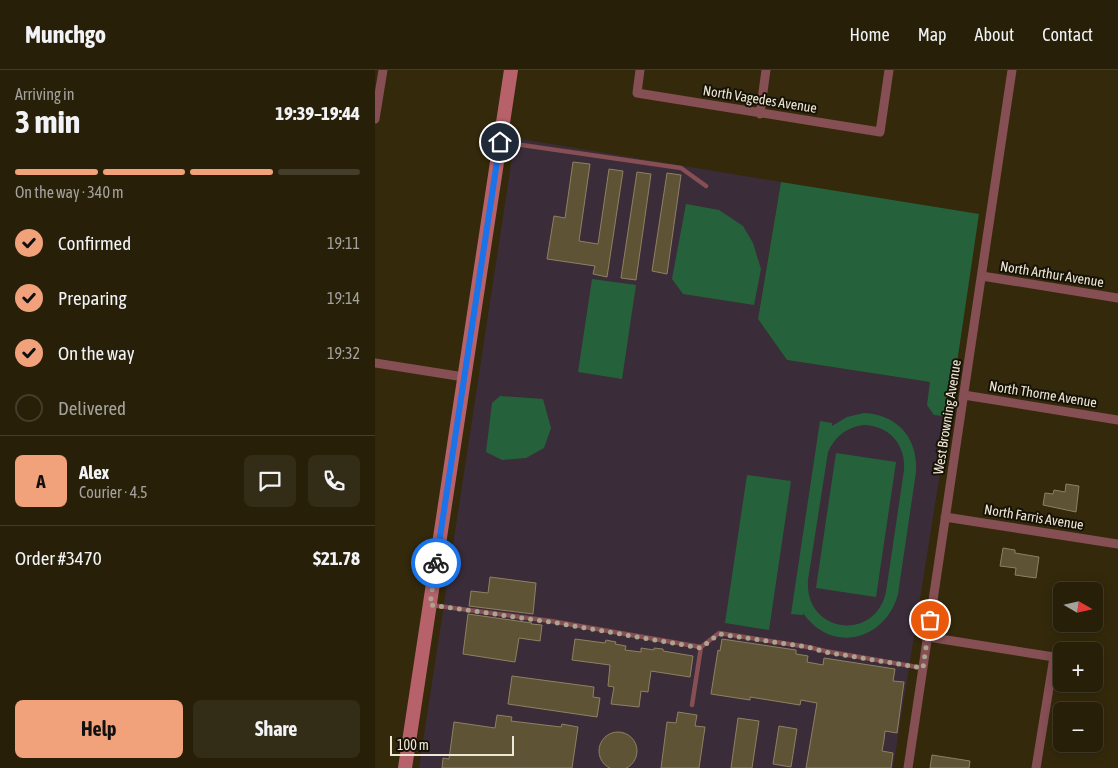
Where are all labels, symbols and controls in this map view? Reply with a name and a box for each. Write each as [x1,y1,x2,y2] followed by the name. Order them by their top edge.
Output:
[25,21,106,48] text: Munchgo
[850,24,890,45] text: Home
[918,24,947,45] text: Map
[975,24,1014,45] text: About
[1042,24,1093,45] text: Contact
[702,82,818,116] street label: North Vagedes Avenue
[15,85,75,103] text: Arriving in
[275,102,360,124] text: 19:39–19:44
[15,103,80,140] text: 3 min
[479,121,521,163] pin
[486,128,514,156] icon: home
[15,183,124,201] text: On the way · 340 m
[15,229,43,257] icon: check
[58,232,131,254] text: Confirmed
[327,234,360,252] text: 19:11
[999,258,1105,290] street label: North Arthur Avenue
[15,284,43,312] icon: check
[58,287,127,309] text: Preparing
[327,289,360,307] text: 19:14
[15,339,43,367] icon: check
[58,342,135,364] text: On the way
[327,344,360,362] text: 19:32
[930,358,964,476] street label: West Browning Avenue
[988,378,1098,410] street label: North Thorne Avenue
[58,397,126,419] text: Delivered
[244,455,296,507] button: chat
[308,455,360,507] button: phone
[79,461,109,483] text: Alex
[36,470,46,492] text: A
[79,483,148,501] text: Courier · 4.5
[983,501,1085,533] street label: North Farris Avenue
[411,538,461,588] courier
[15,547,102,569] text: Order #3470
[313,547,360,569] text: $21.78
[422,549,450,577] icon: bike
[1053,582,1103,632] north arrow
[1053,582,1103,752] map controls
[909,599,951,641] pin
[916,606,944,634] icon: bag
[1053,642,1103,692] button: +
[15,700,183,758] button: Help
[193,700,360,758] button: Share
[1053,702,1103,752] button: −
[390,733,514,756] scale bar
[397,737,429,753] text: 100 m

